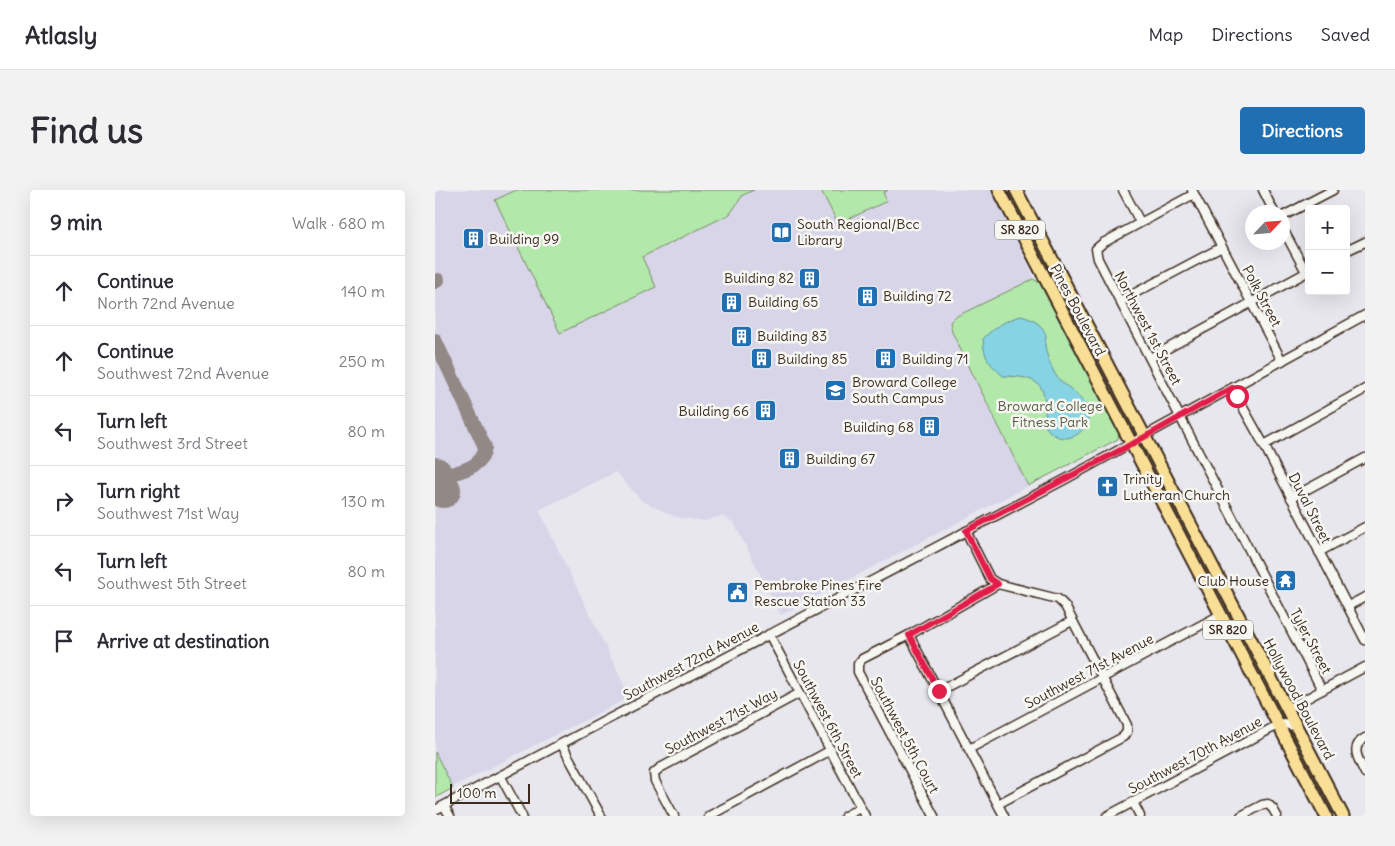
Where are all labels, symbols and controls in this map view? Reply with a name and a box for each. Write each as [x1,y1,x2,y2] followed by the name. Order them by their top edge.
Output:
[25,20,97,50] text: Atlasly
[1148,23,1183,46] text: Map
[1211,23,1293,46] text: Directions
[1321,23,1370,46] text: Saved
[1240,107,1365,154] button: Directions
[30,108,143,152] text: Find us
[1245,205,1290,250] north arrow
[1305,205,1350,295] map controls
[1305,205,1350,250] button: +
[50,209,102,236] text: 9 min
[292,213,385,233] text: Walk · 680 m
[797,215,920,249] place label: South Regional/Bcc Library
[769,220,793,244] library icon: South Regional/Bcc Library
[995,220,1045,240] road number: SR 820
[461,227,485,251] building icon: Building 99
[489,230,559,248] place label: Building 99
[1305,250,1350,295] button: −
[1046,261,1110,359] street label: Pines Boulevard
[1238,262,1286,330] street label: Polk Street
[798,266,822,290] building icon: Building 82
[1110,268,1186,388] street label: Northwest 1st Street
[97,269,174,293] text: Continue
[724,269,794,287] place label: Building 82
[50,277,78,305] icon: ahead
[341,281,385,301] text: 140 m
[855,284,879,308] building icon: Building 72
[883,287,952,305] place label: Building 72
[720,290,744,314] building icon: Building 65
[97,293,235,313] text: North 72nd Avenue
[748,293,818,311] place label: Building 65
[729,324,753,348] building icon: Building 83
[757,327,827,345] place label: Building 83
[97,339,174,363] text: Continue
[50,347,78,375] icon: ahead
[749,347,773,371] building icon: Building 85
[874,347,898,371] building icon: Building 71
[777,350,847,368] place label: Building 85
[902,350,969,368] place label: Building 71
[339,351,385,371] text: 250 m
[97,363,269,383] text: Southwest 72nd Avenue
[852,373,957,407] place label: Broward College South Campus
[824,378,848,402] school or university icon: Broward College South Campus
[1226,385,1249,408] route start
[998,397,1102,431] park label: Broward College Fitness Park
[753,399,777,423] building icon: Building 66
[679,402,749,420] place label: Building 66
[97,409,167,433] text: Turn left
[918,415,942,439] building icon: Building 68
[50,417,78,445] icon: left
[844,418,914,436] place label: Building 68
[347,421,385,441] text: 80 m
[97,433,248,453] text: Southwest 3rd Street
[778,447,802,471] building icon: Building 67
[806,450,875,468] place label: Building 67
[1123,470,1230,504] place label: Trinity Lutheran Church
[1285,470,1336,546] street label: Duval Street
[1095,475,1119,499] church icon: Trinity Lutheran Church
[97,479,180,503] text: Turn right
[50,487,78,515] icon: right
[341,491,385,511] text: 130 m
[97,503,239,523] text: Southwest 71st Way
[97,549,167,573] text: Turn left
[50,557,78,585] icon: left
[347,561,385,581] text: 80 m
[1273,569,1297,593] temple icon: Club House
[1197,572,1269,590] place label: Club House
[97,573,247,593] text: Southwest 5th Street
[754,576,882,610] place label: Pembroke Pines Fire Rescue Station 33
[726,581,750,605] public building icon: Pembroke Pines Fire Rescue Station 33
[1286,605,1336,677] street label: Tyler Street
[620,618,762,704] street label: Southwest 72nd Avenue
[1203,620,1253,640] road number: SR 820
[50,627,78,655] icon: arrive
[97,629,270,653] text: Arrive at destination
[1022,629,1156,713] street label: Southwest 71st Avenue
[1259,635,1339,763] street label: Hollywood Boulevard
[789,657,867,781] street label: Southwest 6th Street
[867,674,943,797] street label: Southwest 5th Court
[928,680,951,703] route end
[662,684,780,758] street label: Southwest 71st Way
[1125,712,1265,798] street label: Southwest 70th Avenue
[450,781,530,804] scale bar
[457,784,497,802] text: 100 m

